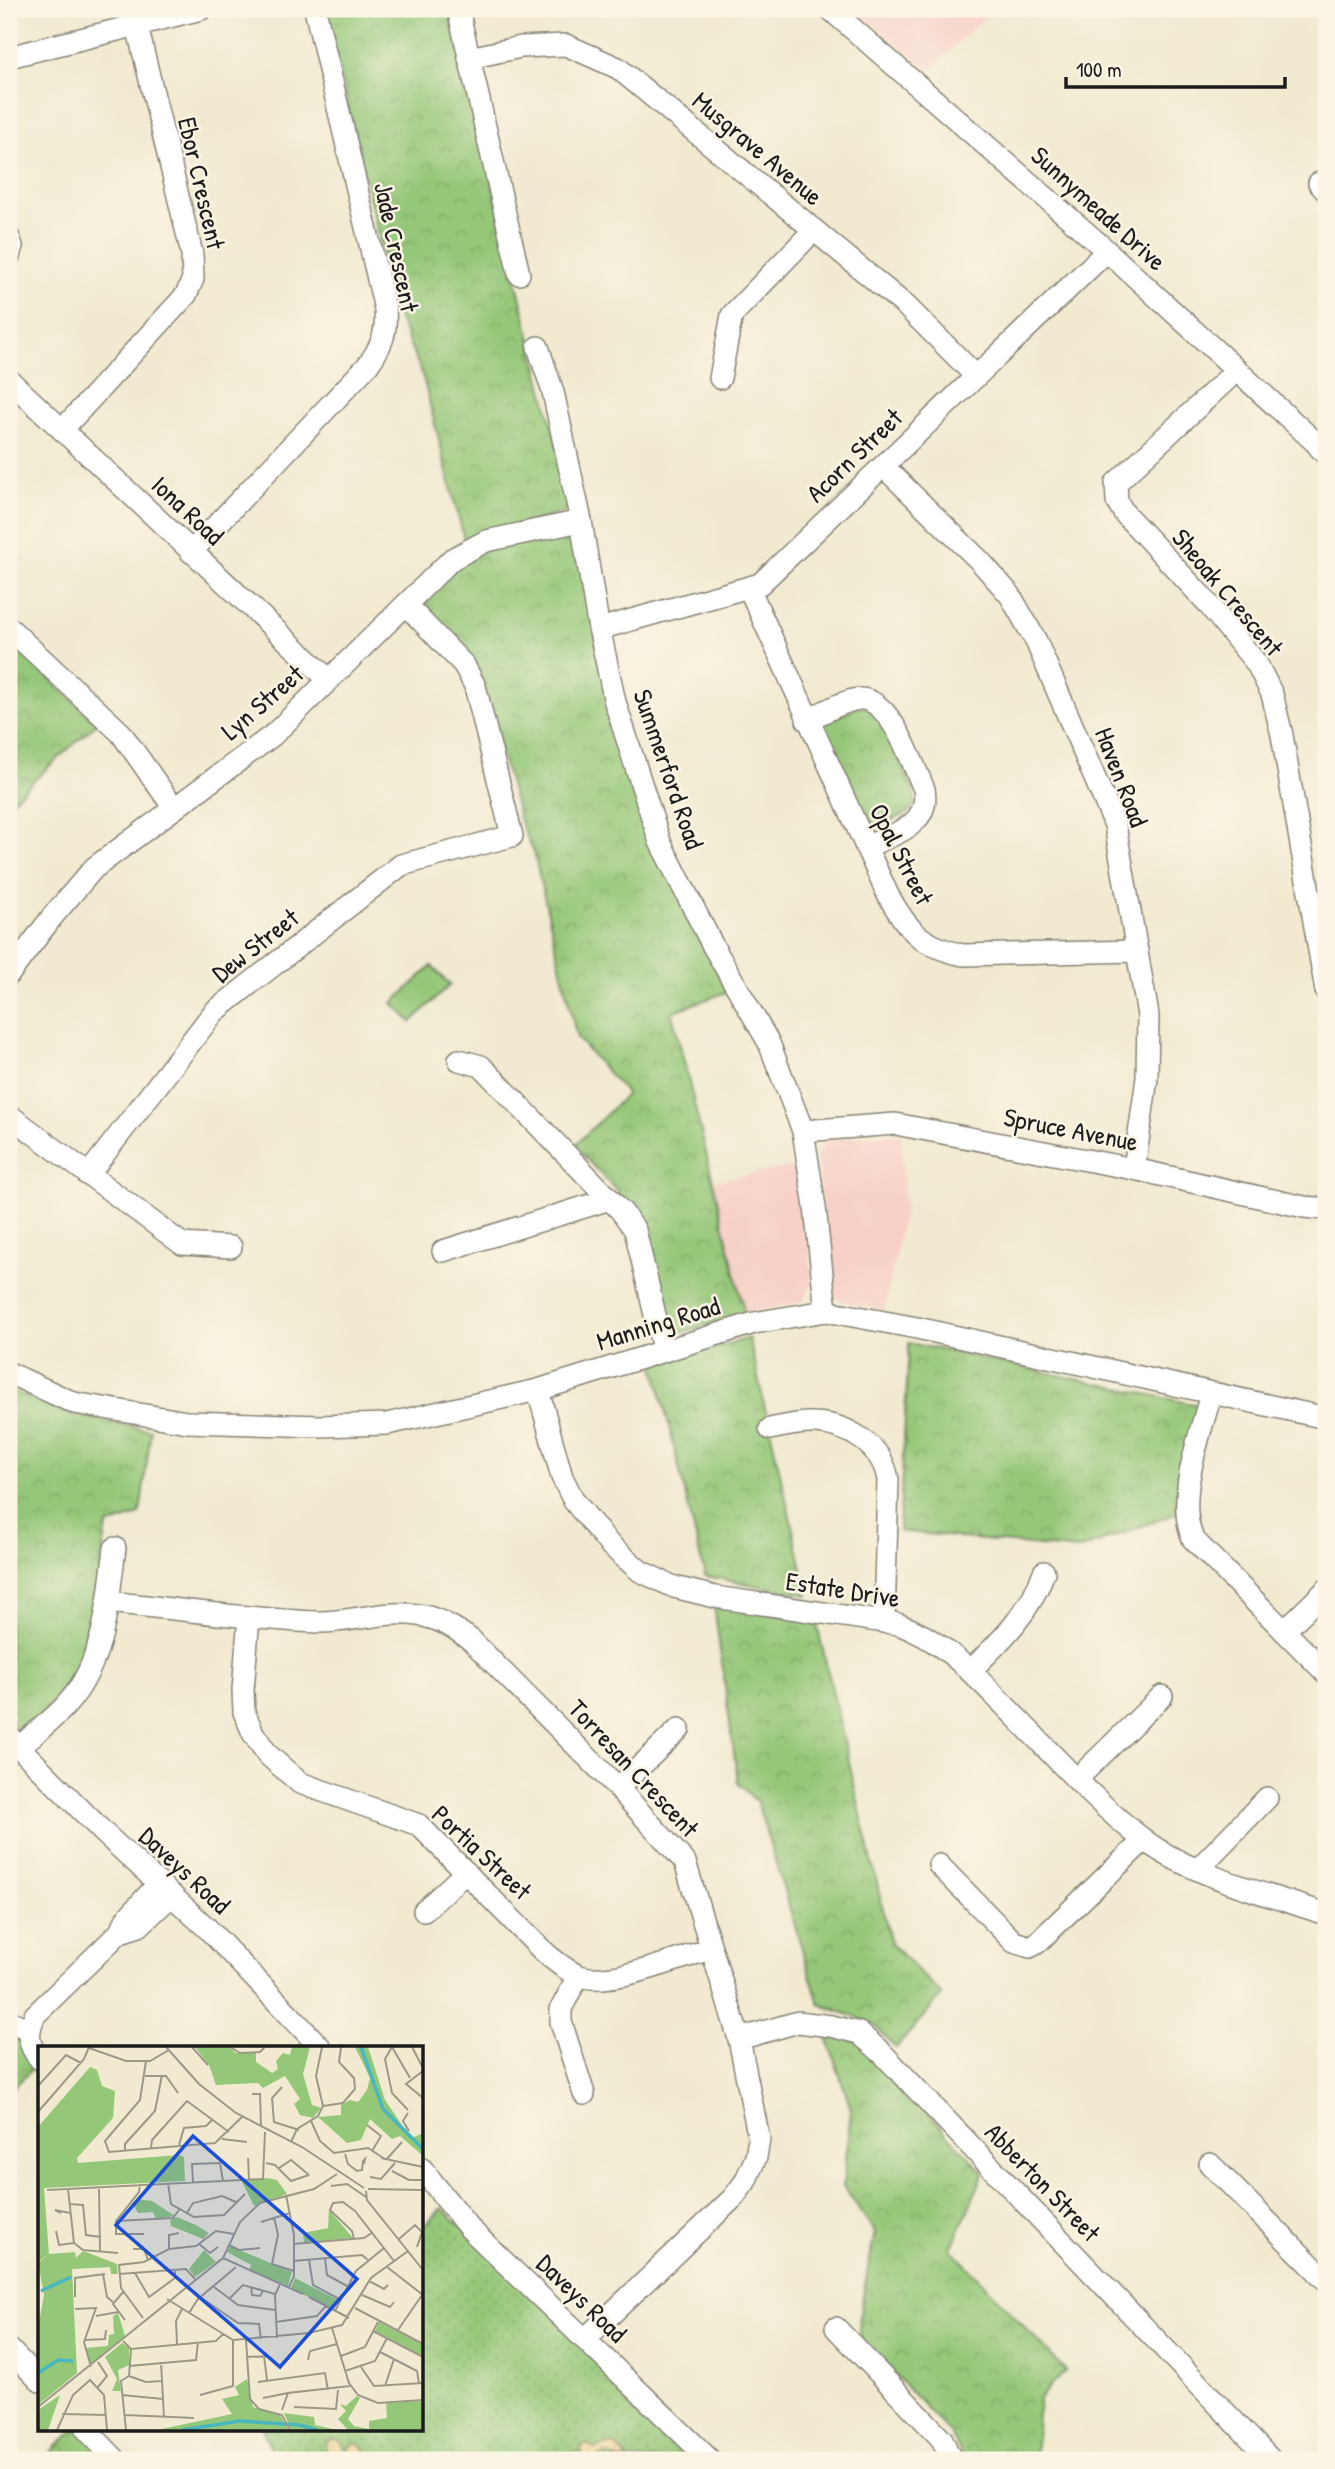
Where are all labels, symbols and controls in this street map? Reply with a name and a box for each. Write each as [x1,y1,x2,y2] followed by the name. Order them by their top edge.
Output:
[1066,46,1284,90] scale bar
[1076,55,1122,84] text: 100 m
[685,83,831,213] street label: Musgrave Avenue
[170,114,234,253] street label: Ebor Crescent
[1024,138,1174,278] street label: Sunnymeade Drive
[366,179,428,316] street label: Jade Crescent
[798,399,911,510] street label: Acorn Street
[144,467,232,553] street label: Iona Road
[1164,521,1292,664] street label: Sheoak Crescent
[213,656,312,748] street label: Lyn Street
[625,685,713,853] street label: Summerford Road
[1087,722,1157,832] street label: Haven Road
[862,797,943,912] street label: Opal Street
[204,899,306,990] street label: Dew Street
[1001,1099,1141,1159] street label: Spruce Avenue
[592,1288,724,1358] street label: Manning Road
[784,1563,902,1615] street label: Estate Drive
[561,1691,708,1845] street label: Torresan Crescent
[425,1797,540,1908] street label: Portia Street
[132,1819,238,1921] street label: Daveys Road
[38,2046,424,2430] inset map
[978,2115,1109,2250] street label: Abberton Street
[529,2246,635,2350] street label: Daveys Road

